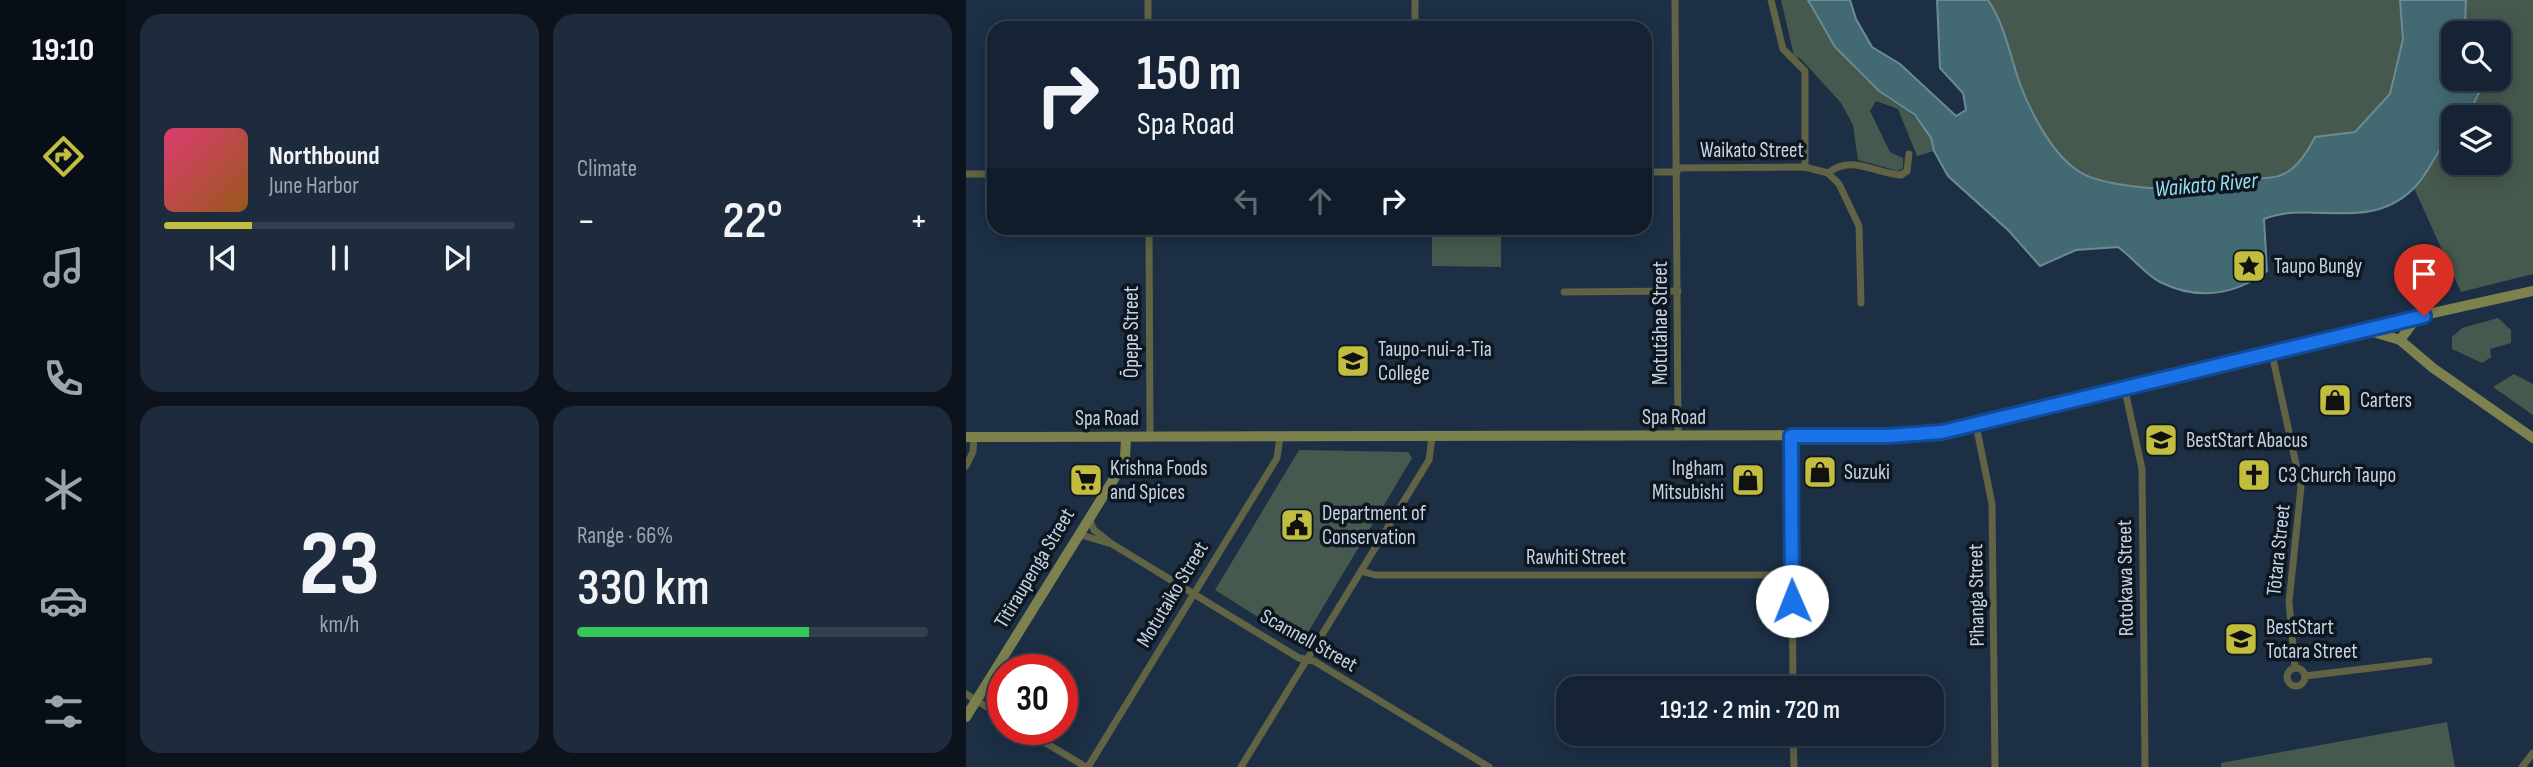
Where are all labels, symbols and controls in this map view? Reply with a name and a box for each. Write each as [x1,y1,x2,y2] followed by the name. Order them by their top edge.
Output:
[2441,21,2511,175] map controls
[2441,21,2511,91] button: search
[32,31,94,70] text: 19:10
[1137,45,1241,104] text: 150 m
[1022,49,1113,140] icon: right
[1137,105,1235,144] text: Spa Road
[2441,105,2511,175] button: layers
[39,132,88,181] icon: directions
[1700,138,1804,163] street label: Waikato Street
[269,141,380,172] text: Northbound
[577,155,637,183] text: Climate
[2153,166,2260,203] water label: Waikato River
[269,172,359,200] text: June Harbor
[1228,182,1266,220] icon: left
[1301,182,1339,220] icon: ahead
[1374,182,1412,220] icon: right
[722,190,783,253] text: 22°
[577,199,596,244] text: −
[909,199,928,244] text: +
[204,239,242,277] icon: previous
[321,239,359,277] icon: pause
[438,239,476,277] icon: next
[39,243,88,292] icon: music
[2394,244,2454,316] pin
[2230,247,2268,285] place icon: Taupo Bungy
[2274,254,2362,279] place label: Taupo Bungy
[2405,255,2443,293] icon: arrive
[1648,261,1673,385] street label: Motutāhae Street
[1119,286,1144,378] street label: Ōpepe Street
[1378,337,1492,386] place label: Taupo-nui-a-Tia College
[1334,342,1372,380] school or university icon: Taupo-nui-a-Tia College
[39,354,88,403] icon: phone
[2316,381,2354,419] shop icon: Carters
[2360,388,2412,413] place label: Carters
[1642,405,1706,430] street label: Spa Road
[1075,406,1139,431] street label: Spa Road
[2142,421,2180,459] school or university icon: BestStart Abacus
[2186,428,2308,453] place label: BestStart Abacus
[1801,453,1839,491] shop icon: Suzuki
[1110,456,1208,505] place label: Krishna Foods and Spices
[1652,456,1724,505] place label: Ingham Mitsubishi
[2235,456,2273,494] church icon: C3 Church Taupo
[1844,460,1890,485] place label: Suzuki
[1067,461,1105,499] supermarket icon: Krishna Foods and Spices
[1729,461,1767,499] shop icon: Ingham Mitsubishi
[2278,463,2396,488] place label: C3 Church Taupo
[39,465,88,514] icon: climate
[1322,501,1427,550] place label: Department of Conservation
[2261,503,2296,597] street label: Tōtara Street
[989,504,1080,633] street label: Tītīraupenga Street
[1278,506,1316,544] public building icon: Department of Conservation
[299,511,380,620] text: 23
[2112,520,2139,636] street label: Rotokawa Street
[577,522,673,550] text: Range · 66%
[1131,537,1214,652] street label: Motutaiko Street
[1963,543,1990,647] street label: Pīhanga Street
[1526,545,1626,570] street label: Rawhiti Street
[577,557,710,620] text: 330 km
[1755,564,1829,638] position arrow
[39,576,88,625] icon: car
[1256,604,1362,677] street label: Scannell Street
[320,611,359,639] text: km/h
[2266,615,2358,664] place label: BestStart Totara Street
[2222,620,2260,658] school or university icon: BestStart Totara Street
[987,654,1078,745] speed limit sign: 30
[39,687,88,736] icon: filters
[1660,695,1840,726] text: 19:12 · 2 min · 720 m

